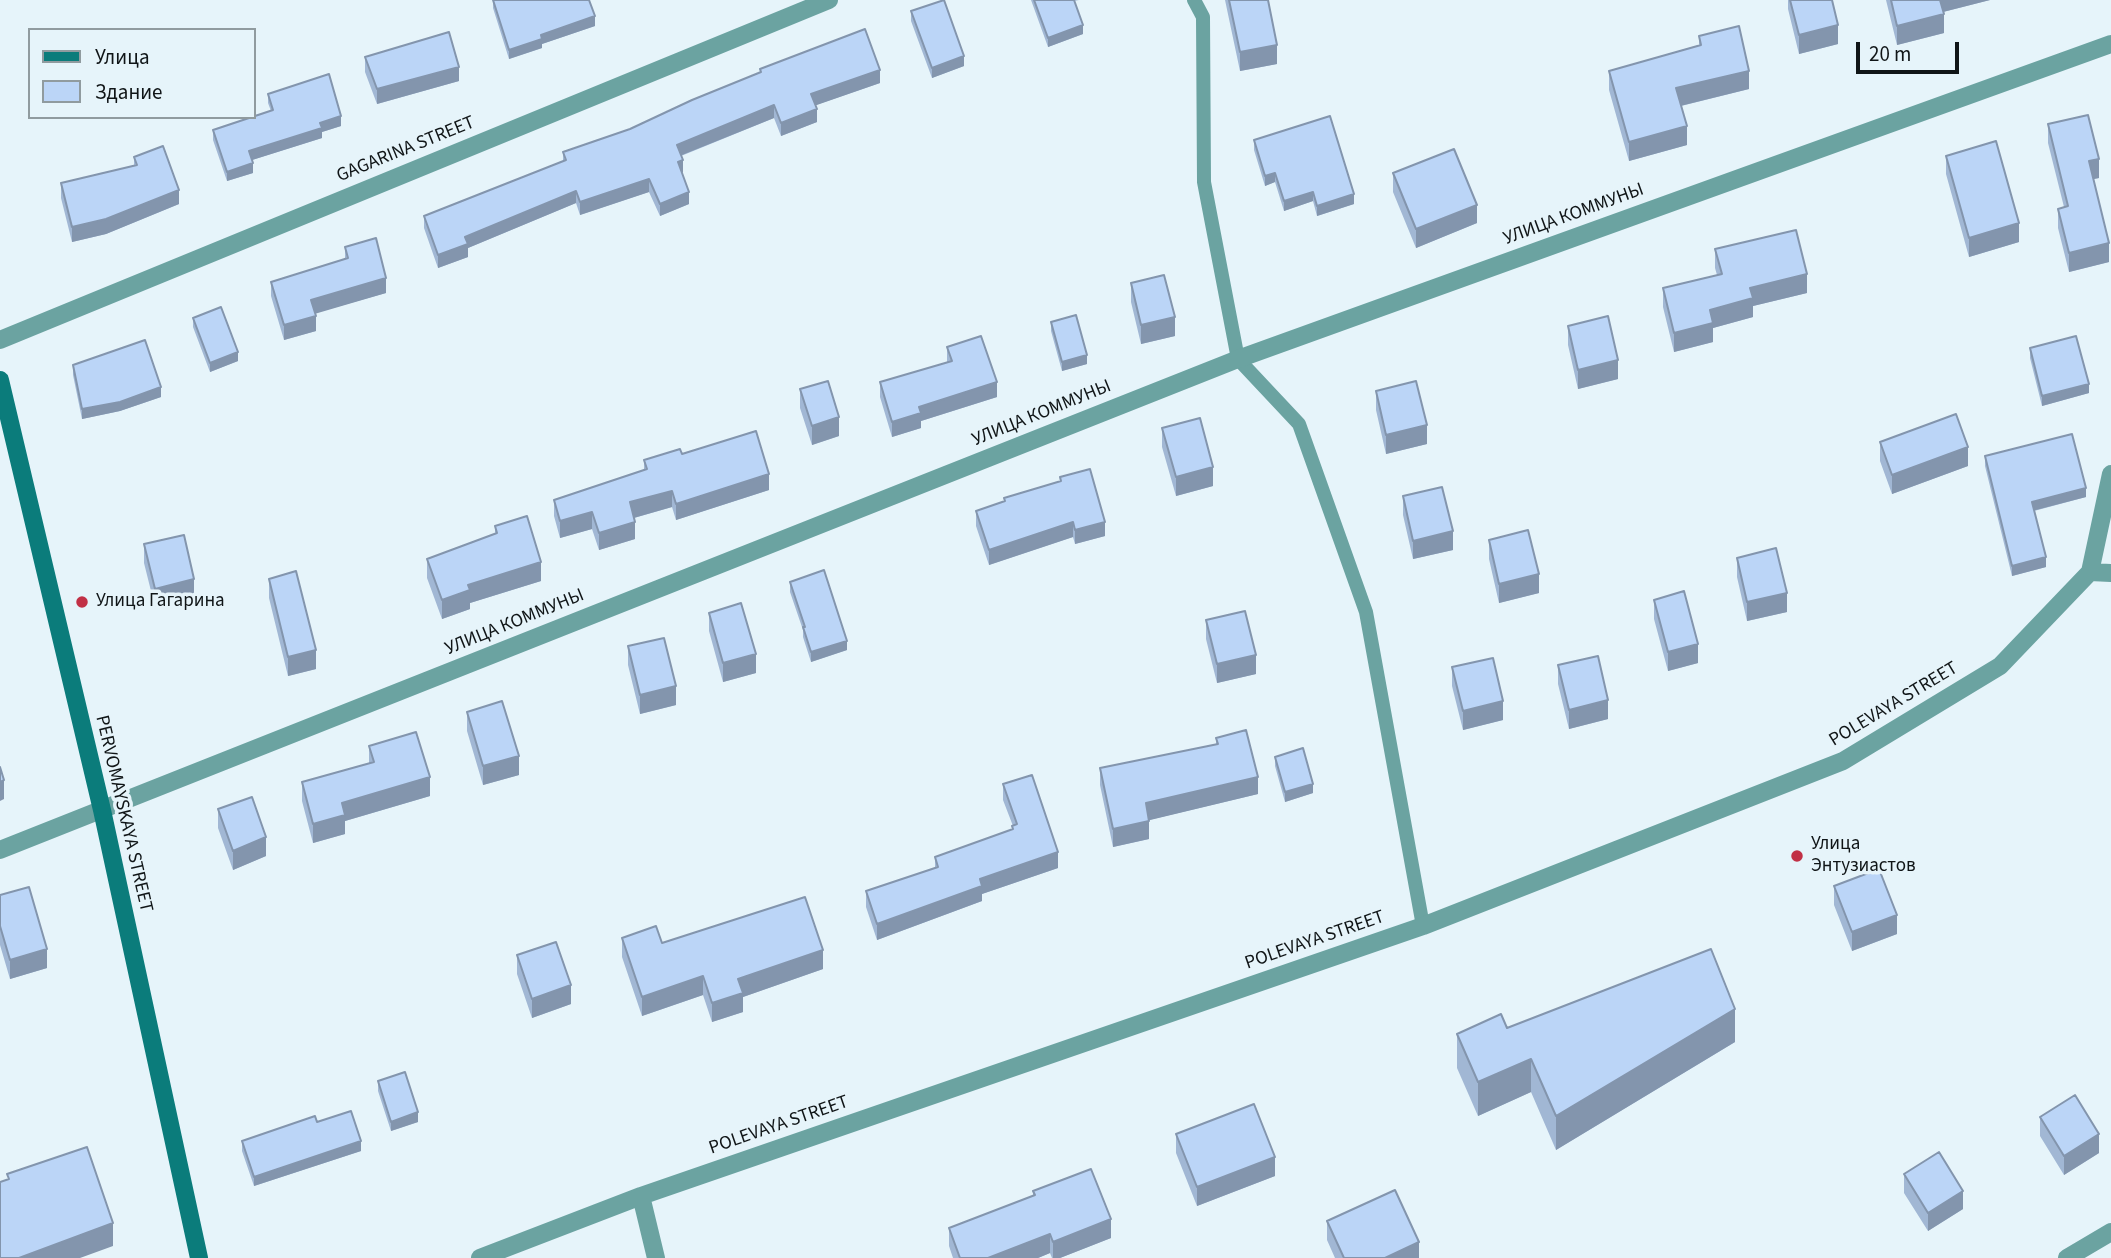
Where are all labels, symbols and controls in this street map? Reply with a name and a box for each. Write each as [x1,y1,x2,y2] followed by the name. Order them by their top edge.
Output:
[28,28,256,119] legend
[1859,28,1962,72] scale bar
[1869,39,1911,69] text: 20 m
[95,42,150,72] text: Улица
[95,77,163,107] text: Здание
[334,112,478,188] street label: GAGARINA STREET
[1501,179,1647,251] street label: УЛИЦА КОММУНЫ
[969,376,1115,452] street label: УЛИЦА КОММУНЫ
[442,585,588,661] street label: УЛИЦА КОММУНЫ
[96,591,225,613] place label: Улица Гагарина
[74,594,90,610] marker: Улица Гагарина
[1826,658,1962,752] street label: POLEVAYA STREET
[89,713,157,915] street label: PERVOMAYSKAYA STREET
[1811,834,1916,878] place label: Улица Энтузиастов
[1789,848,1805,864] marker: Улица Энтузиастов
[1242,906,1388,976] street label: POLEVAYA STREET
[706,1091,852,1161] street label: POLEVAYA STREET

